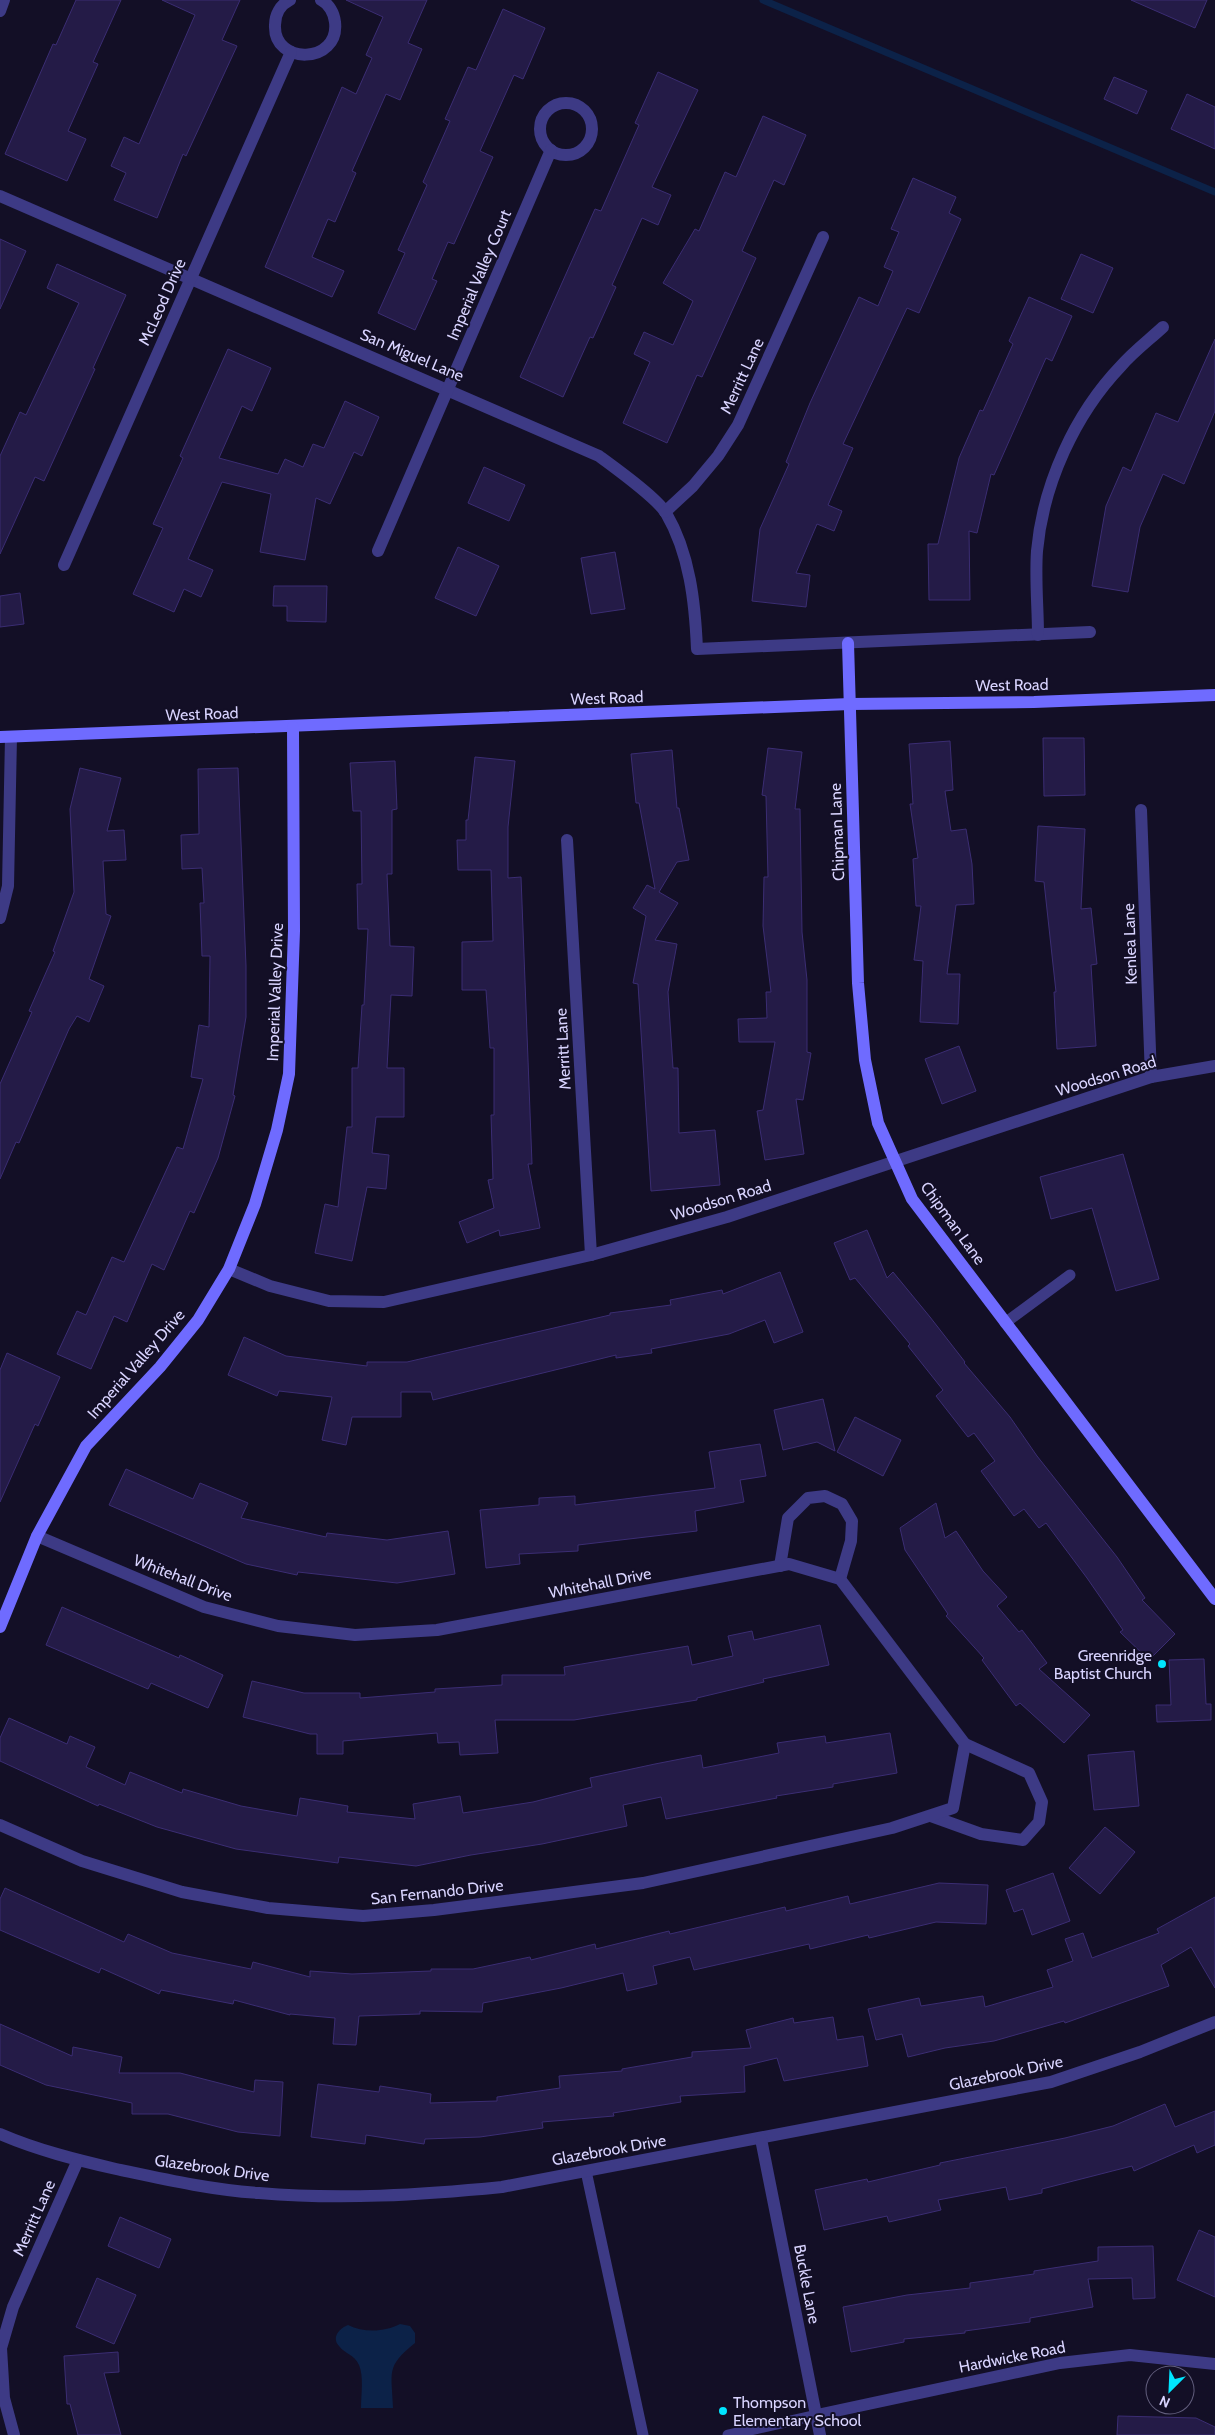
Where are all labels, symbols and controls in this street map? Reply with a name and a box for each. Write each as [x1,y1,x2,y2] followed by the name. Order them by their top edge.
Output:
[443,206,515,343] street label: Imperial Valley Court
[134,256,190,348] street label: McLeod Drive
[357,325,467,385] street label: San Miguel Lane
[716,335,768,417] street label: Merritt Lane
[975,675,1049,695] street label: West Road
[570,687,644,709] street label: West Road
[165,703,239,725] street label: West Road
[826,783,848,881] street label: Chipman Lane
[1119,903,1141,985] street label: Kenlea Lane
[263,922,287,1062] street label: Imperial Valley Drive
[551,1008,575,1090] street label: Merritt Lane
[1054,1052,1158,1100] street label: Woodson Road
[669,1176,773,1224] street label: Woodson Road
[917,1178,989,1268] street label: Chipman Lane
[83,1305,189,1423] street label: Imperial Valley Drive
[131,1550,235,1606] street label: Whitehall Drive
[547,1564,653,1602] street label: Whitehall Drive
[1054,1646,1152,1683] place label: Greenridge Baptist Church
[1156,1658,1168,1670] marker: Greenridge Baptist Church
[370,1876,504,1908] street label: San Fernando Drive
[947,2052,1065,2094] street label: Glazebrook Drive
[550,2131,668,2169] street label: Glazebrook Drive
[153,2151,271,2185] street label: Glazebrook Drive
[9,2177,59,2259] street label: Merritt Lane
[790,2243,824,2325] street label: Buckle Lane
[957,2337,1067,2377] street label: Hardwicke Road
[1145,2365,1195,2415] north arrow
[1157,2392,1173,2412] text: N
[733,2393,861,2430] place label: Thompson Elementary School
[717,2405,729,2417] marker: Thompson Elementary School

